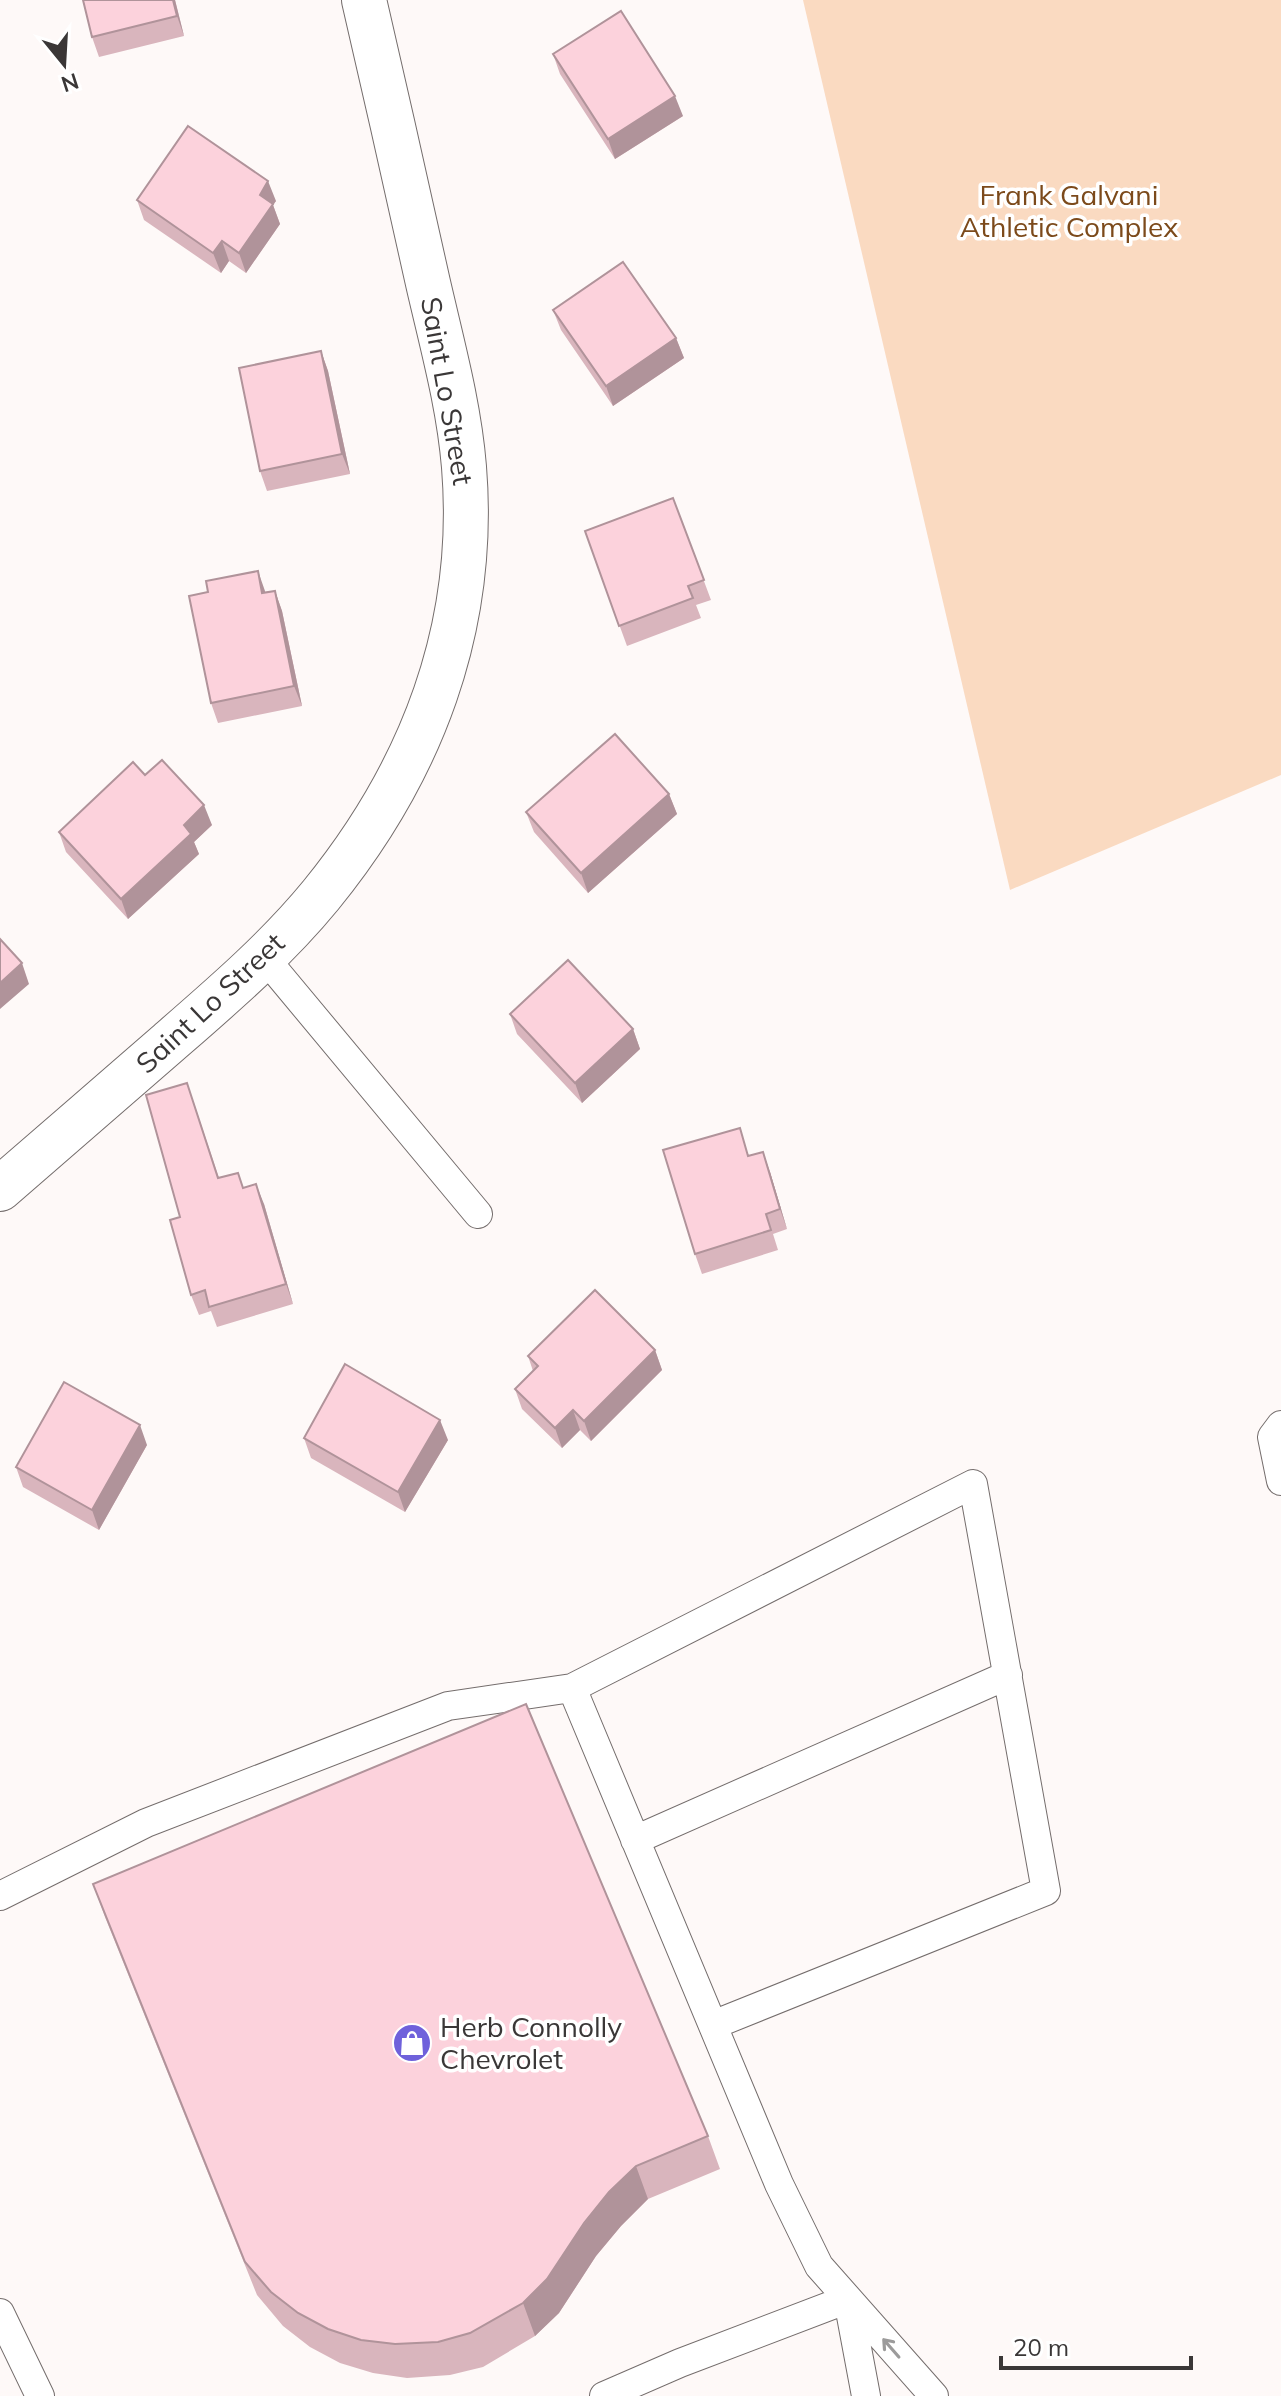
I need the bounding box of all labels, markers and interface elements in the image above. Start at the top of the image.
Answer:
north arrow [24,24,104,104]
text: N [58,67,82,99]
park label: Frank Galvani Athletic Complex [960,177,1178,244]
street label: Saint Lo Street [414,294,481,488]
street label: Saint Lo Street [128,925,291,1080]
place label: Herb Connolly Chevrolet [440,2009,622,2076]
shop icon: Herb Connolly Chevrolet [391,2022,433,2064]
scale bar [1001,2320,1191,2370]
text: 20 m [1013,2332,1069,2362]
one-way arrow [882,2338,900,2358]

